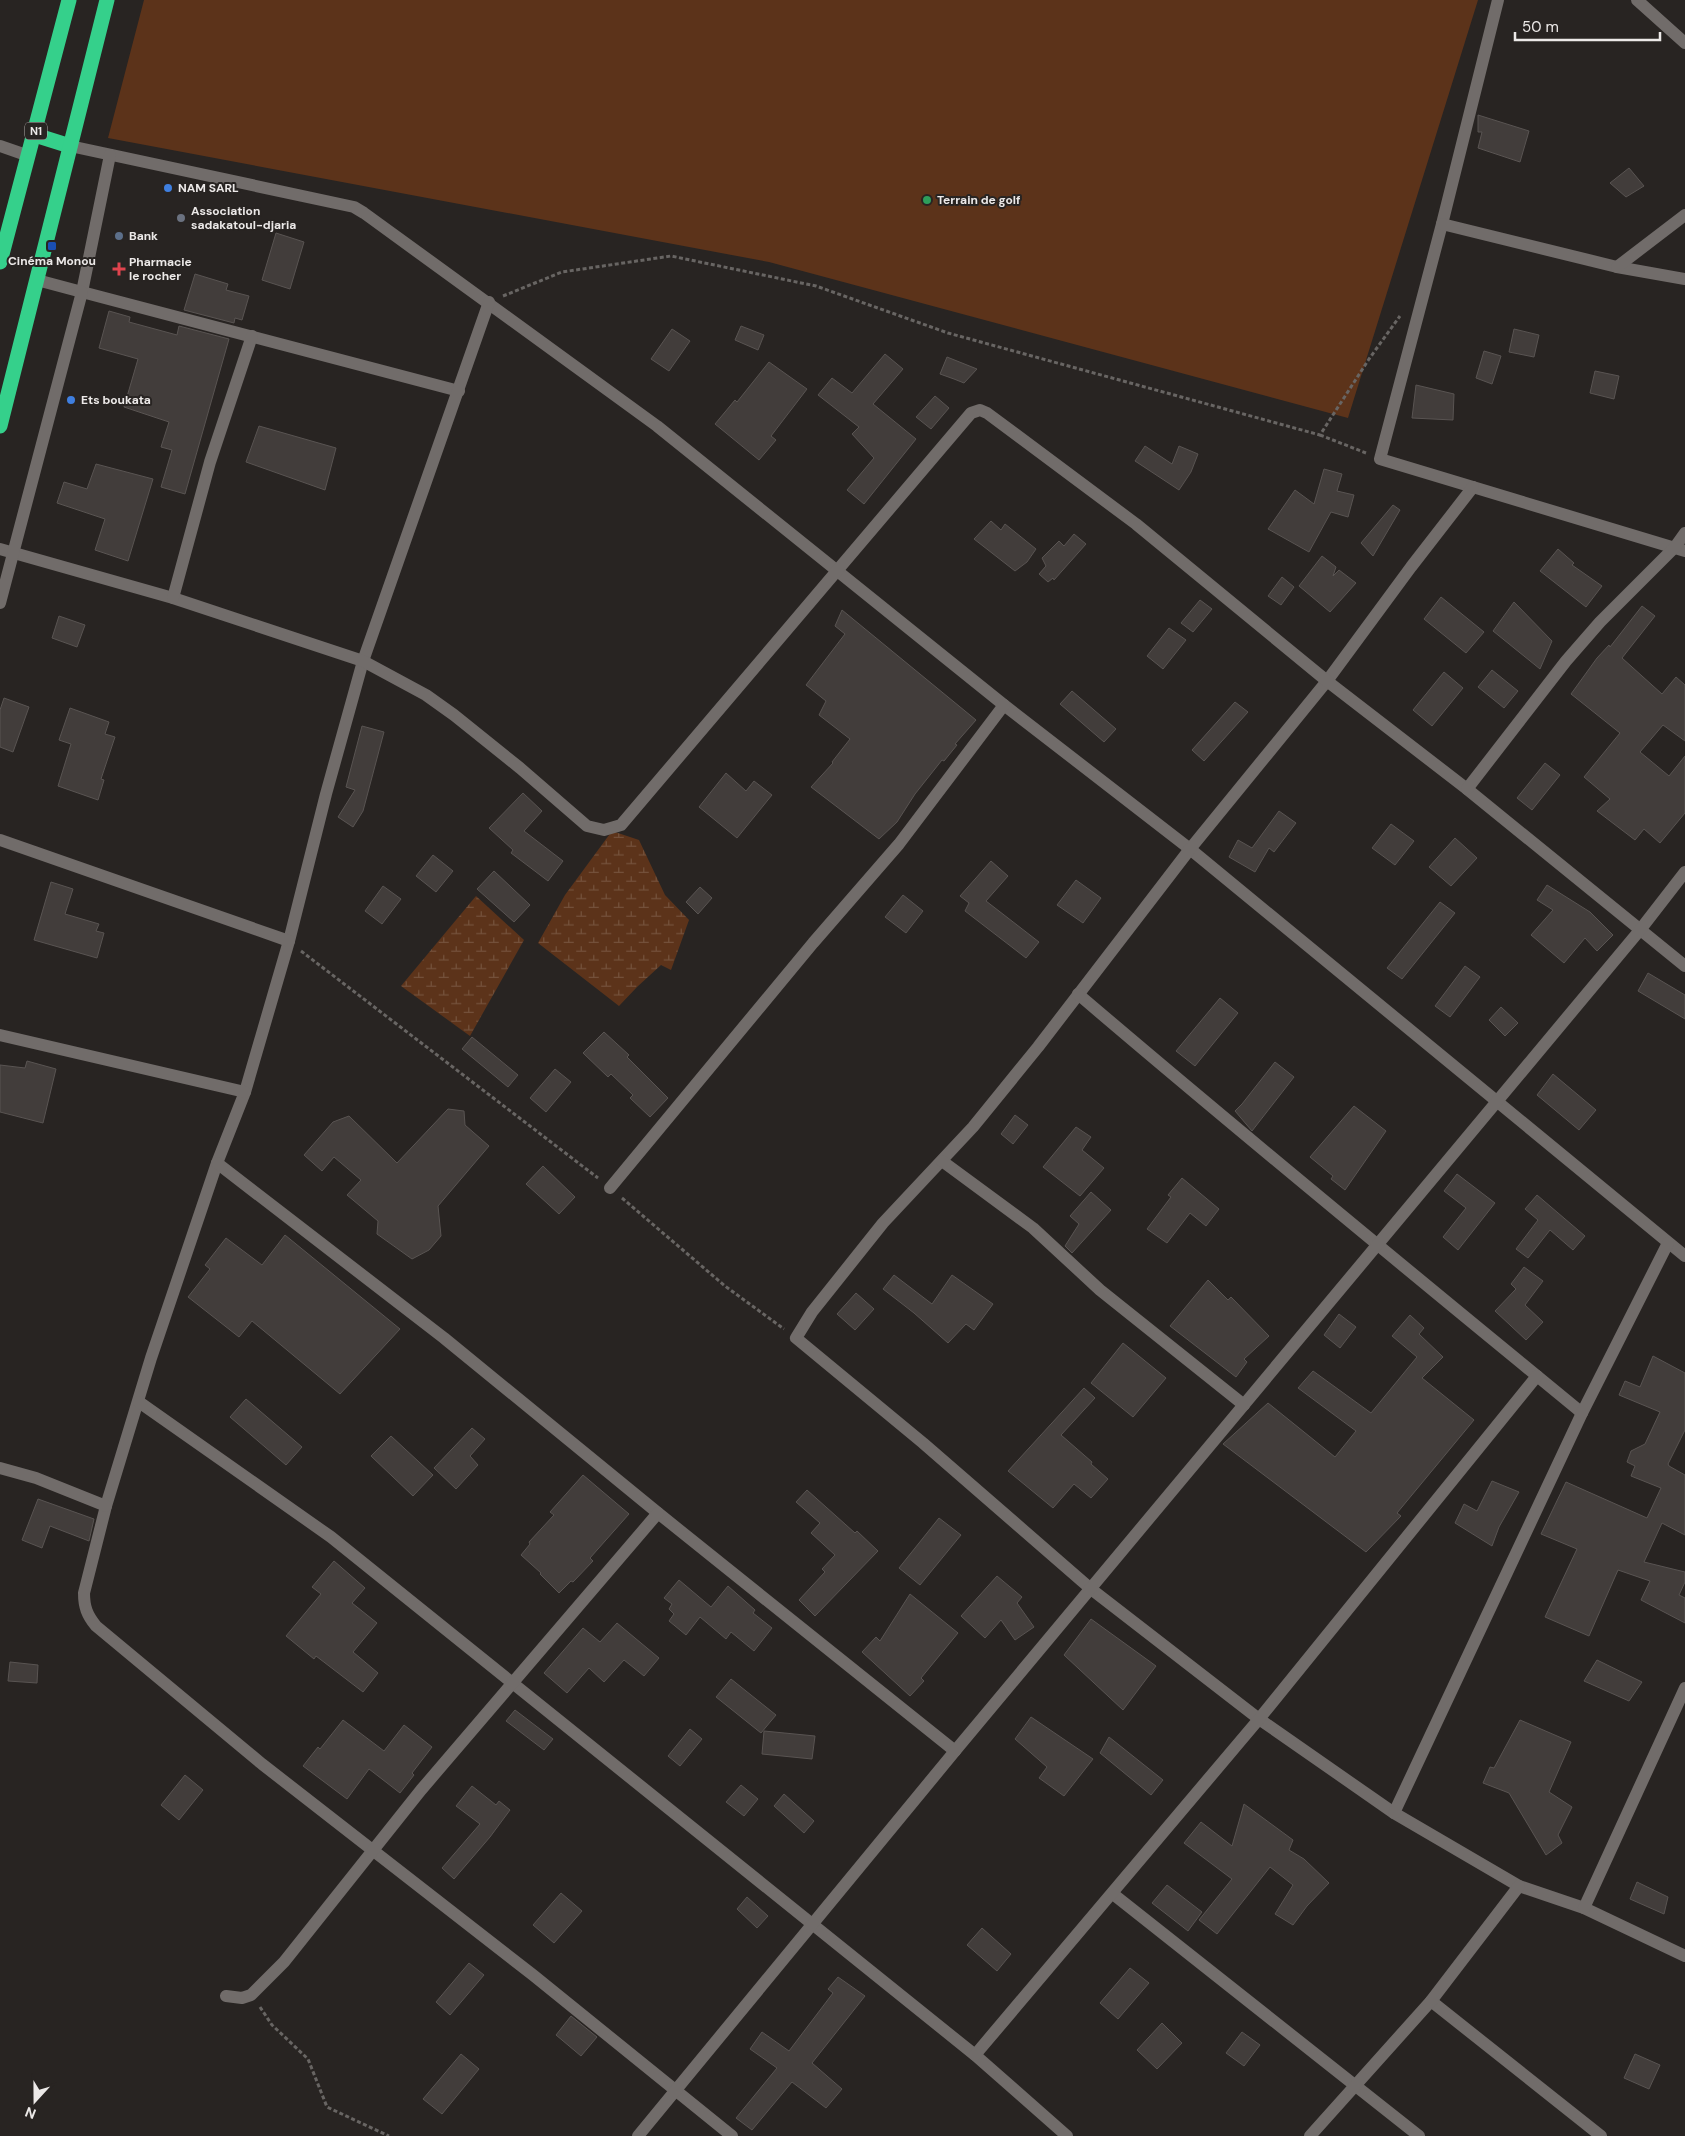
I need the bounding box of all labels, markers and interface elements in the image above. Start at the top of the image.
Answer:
scale bar [1515,10,1660,42]
text: 50 m [1522,17,1559,37]
road number: N1 [25,122,47,140]
place label: NAM SARL [178,180,239,196]
marker: NAM SARL [162,182,174,194]
place label: Terrain de golf [937,192,1020,208]
marker: Terrain de golf [921,194,933,206]
place label: Association sadakatoul-djaria [191,203,296,233]
marker: Association sadakatoul-djaria [175,212,187,224]
place label: Bank [129,228,158,244]
marker: Bank [113,230,125,242]
marker: Cinéma Monou [46,240,58,252]
place label: Cinéma Monou [8,253,96,269]
place label: Pharmacie le rocher [129,254,192,284]
marker: Pharmacie le rocher [113,263,125,275]
place label: Ets boukata [81,392,151,408]
marker: Ets boukata [65,394,77,406]
north arrow [10,2076,60,2126]
text: N [22,2103,38,2123]

